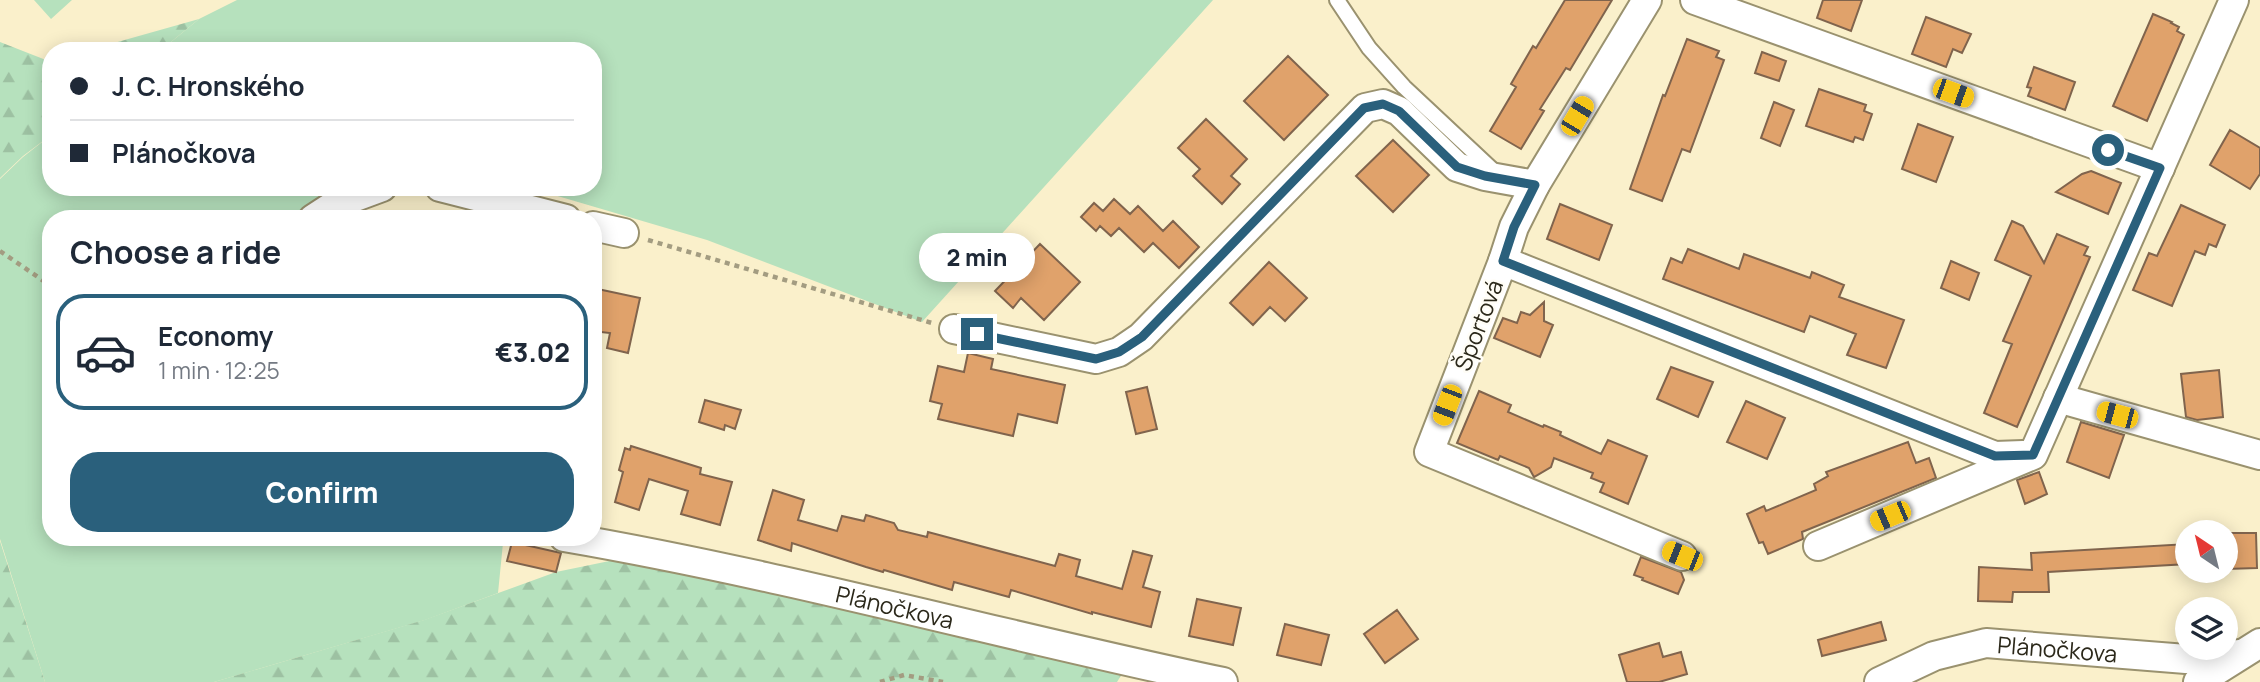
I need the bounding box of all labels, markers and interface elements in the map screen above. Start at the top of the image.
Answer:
text: J. C. Hronského [112,68,305,104]
car [1930,76,1977,110]
car [1558,93,1597,139]
route start [2092,134,2124,166]
text: Plánočkova [112,135,256,171]
text: Choose a ride [70,230,281,274]
callout: 2 min [919,232,1035,282]
text: 2 min [947,241,1008,273]
street label: Športová [1446,275,1510,375]
text: Economy [158,318,273,354]
route end [961,318,993,350]
icon: car [74,321,137,384]
text: €3.02 [495,334,570,370]
text: 1 min · 12:25 [158,354,280,386]
car [1430,382,1465,428]
car [2094,399,2141,431]
button: Confirm [70,452,574,532]
car [1867,498,1914,534]
north arrow [2175,520,2238,583]
map controls [2175,520,2238,660]
car [1659,538,1706,574]
street label: Plánočkova [833,577,957,636]
button: layers [2175,597,2238,660]
street label: Plánočkova [1996,628,2118,669]

